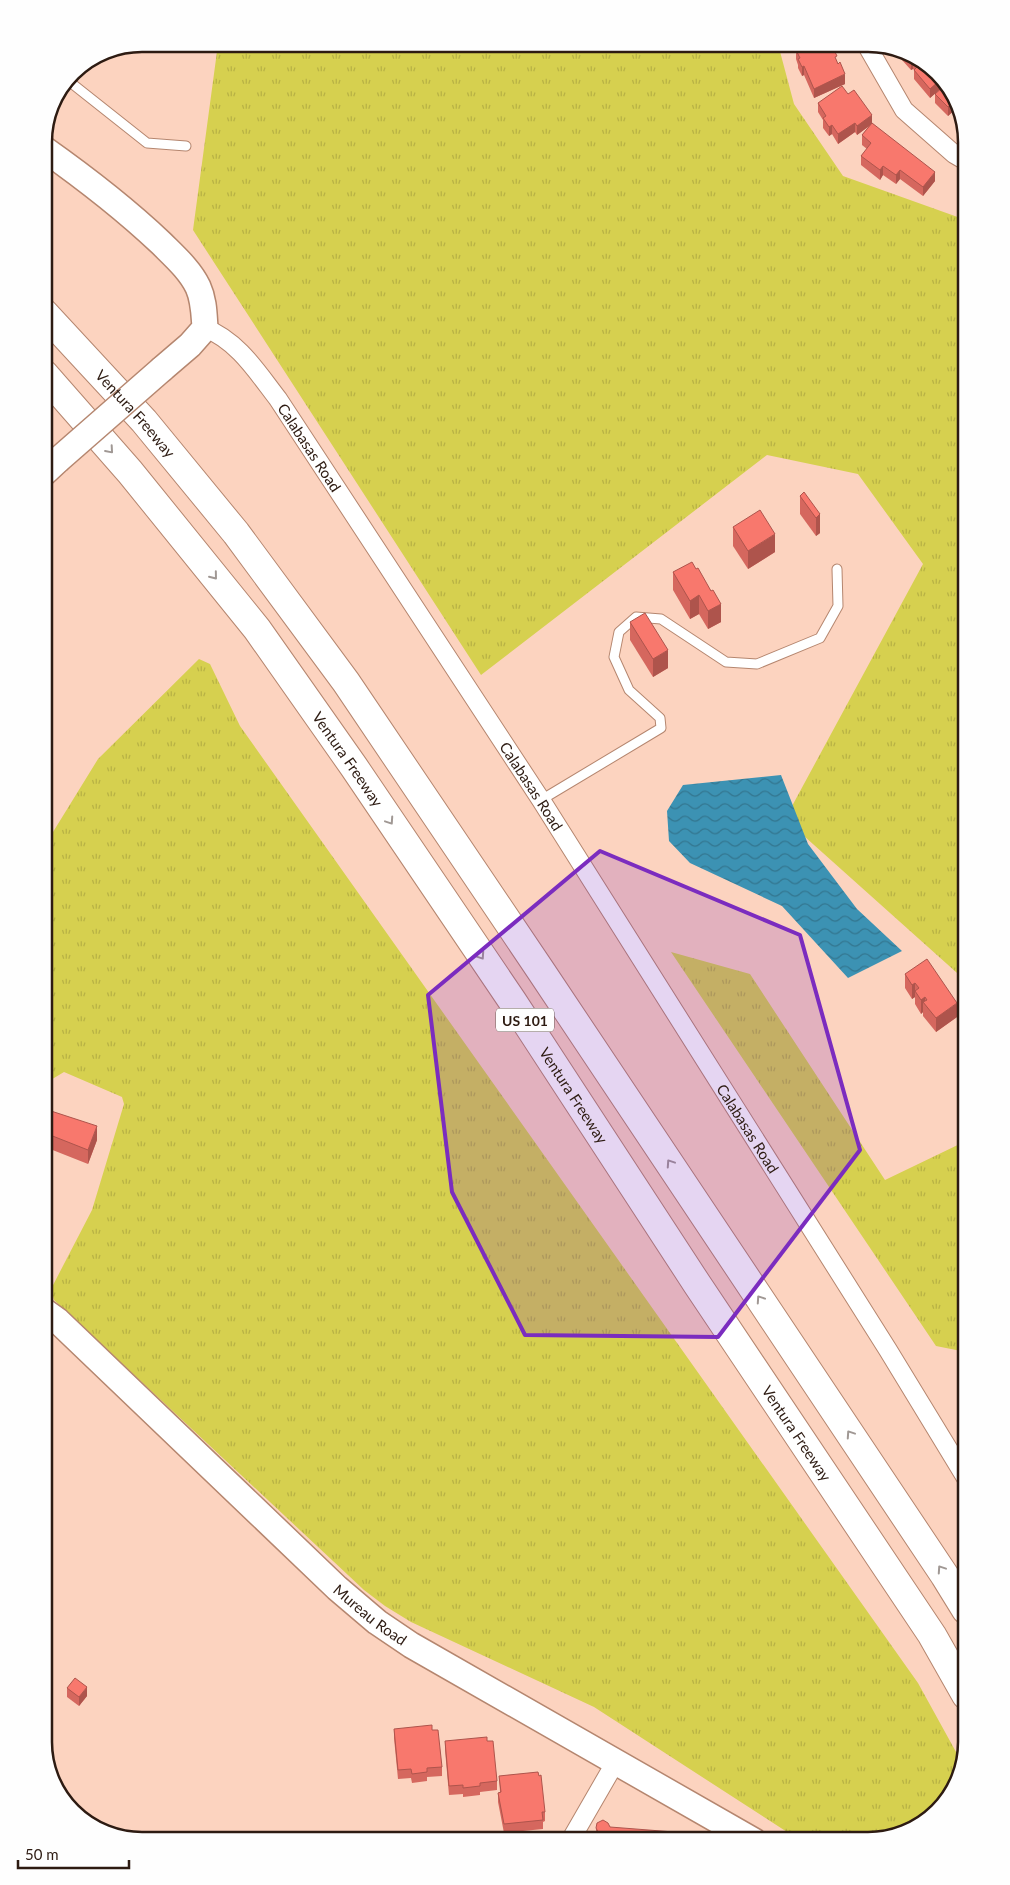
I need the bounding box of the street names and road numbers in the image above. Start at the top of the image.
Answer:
street label: Ventura Freeway [92,366,179,461]
street label: Calabasas Road [274,400,345,495]
street label: Ventura Freeway [309,708,387,810]
street label: Calabasas Road [496,738,567,834]
road number: US 101 [496,1008,554,1032]
street label: Ventura Freeway [536,1044,612,1147]
street label: Calabasas Road [713,1080,783,1176]
street label: Ventura Freeway [758,1382,835,1485]
street label: Mureau Road [330,1580,410,1649]

